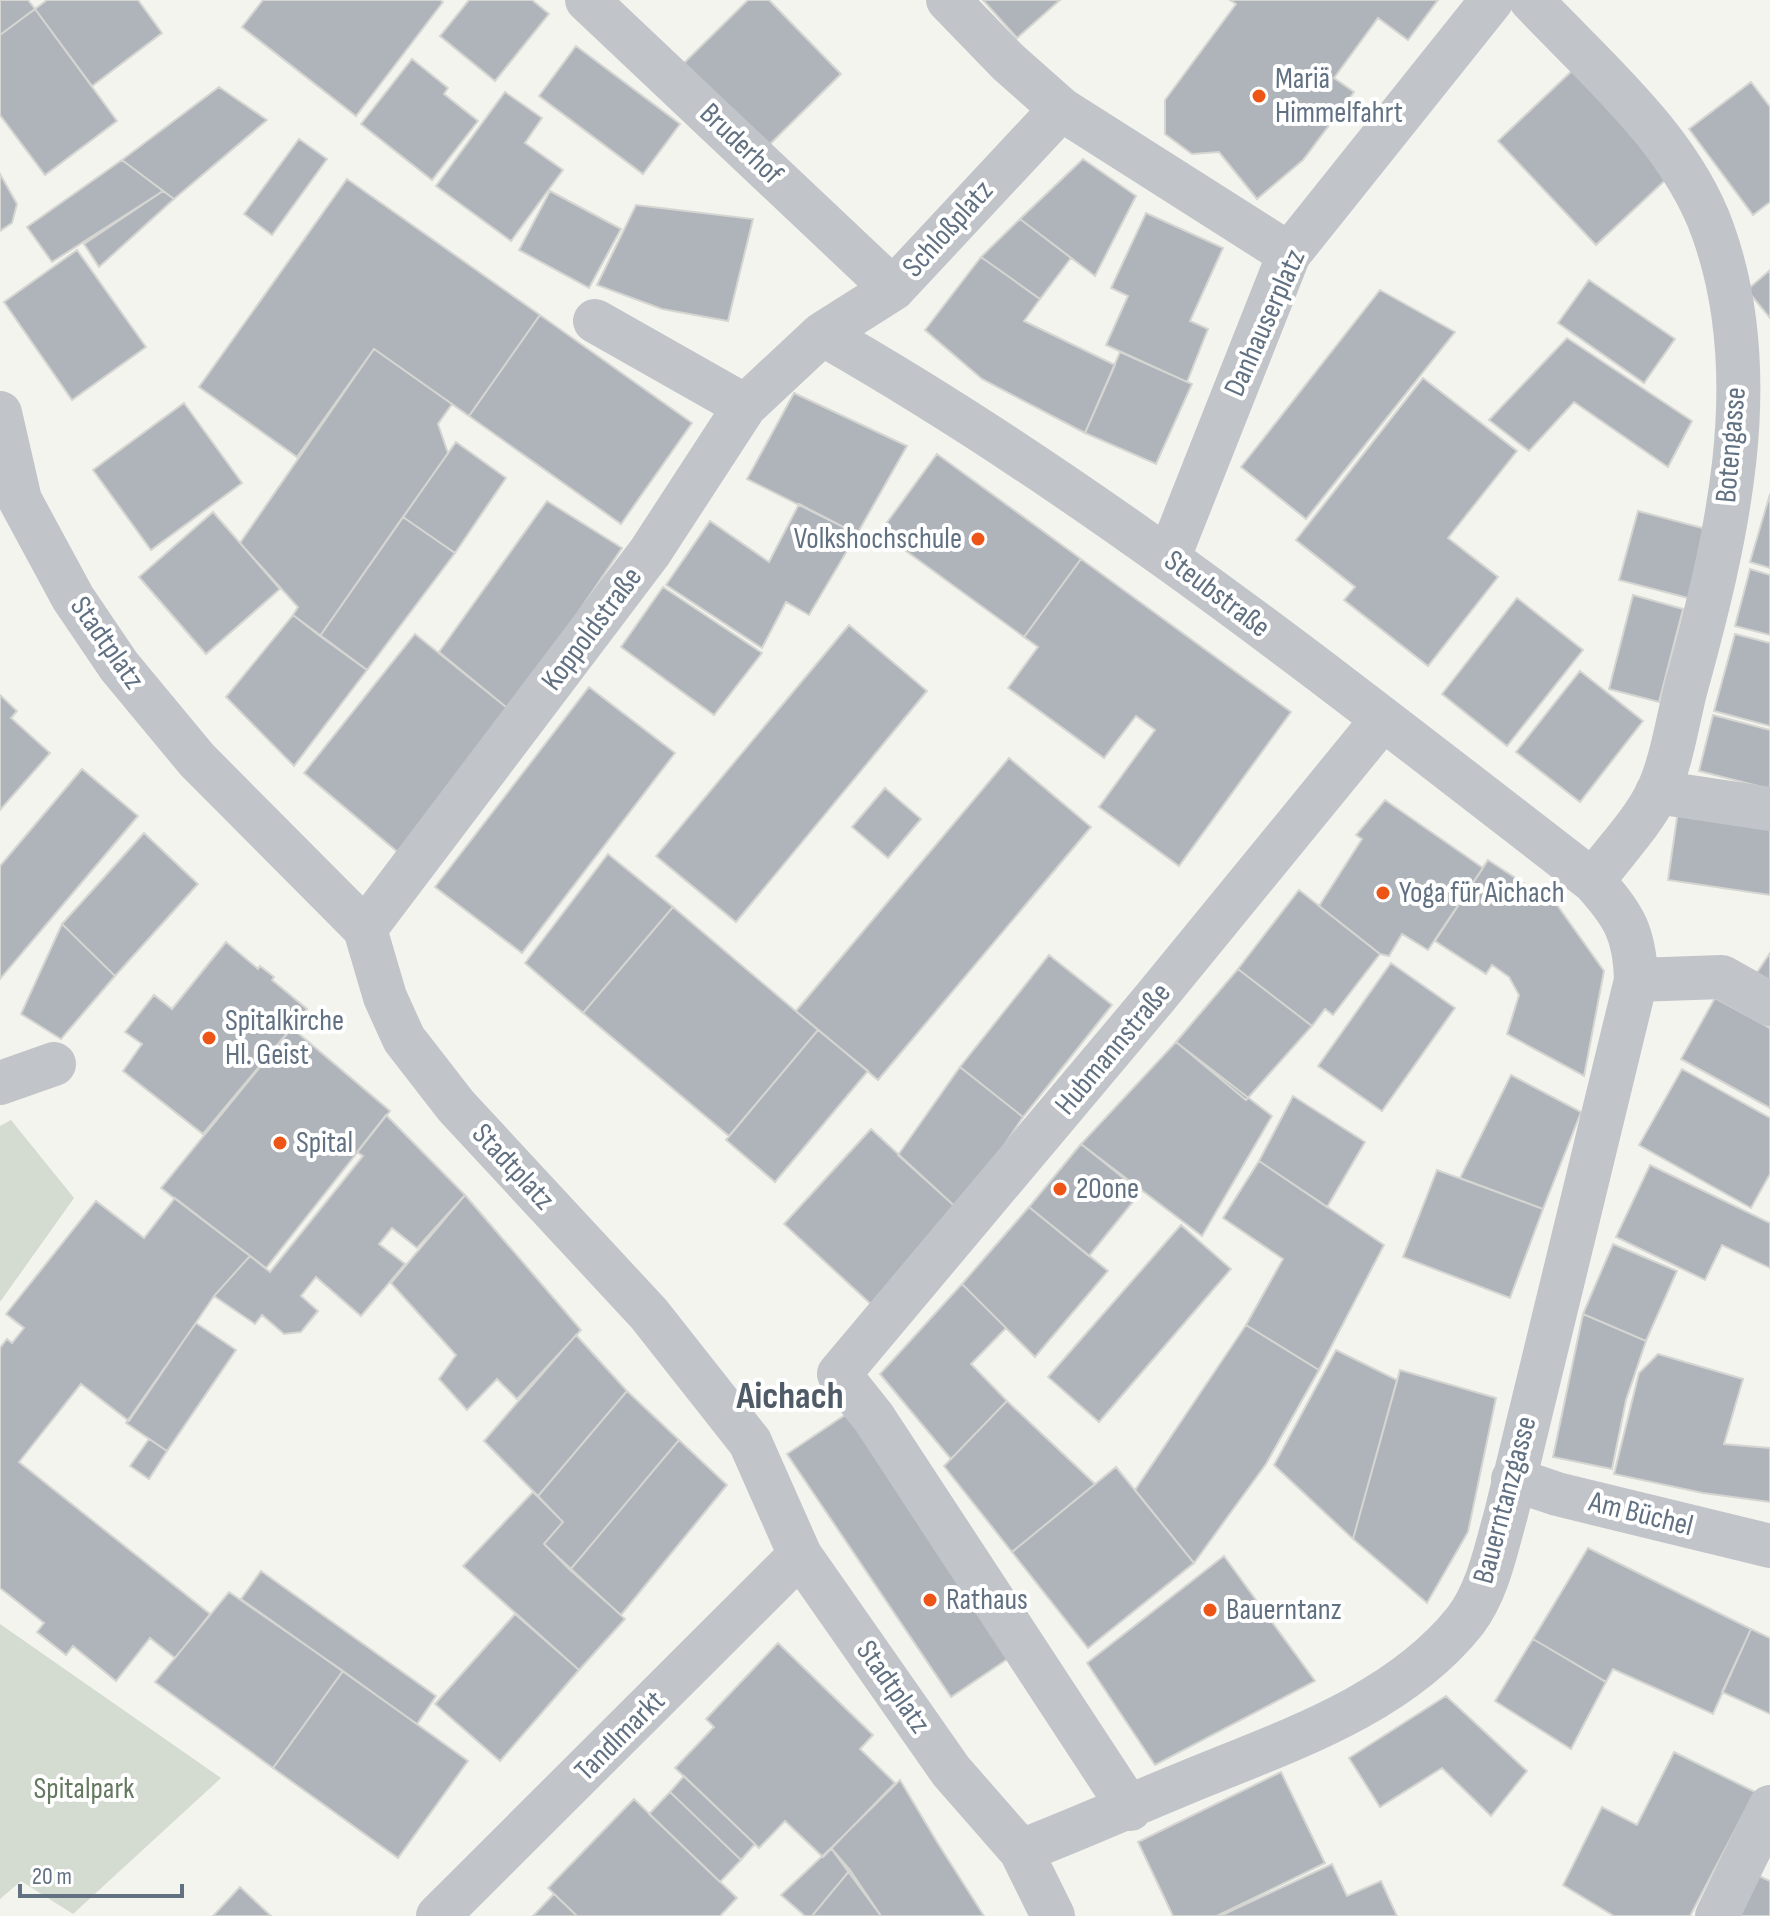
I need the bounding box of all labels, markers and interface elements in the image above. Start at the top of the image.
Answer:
place label: Mariä Himmelfahrt [1275,61,1403,131]
marker: Mariä Himmelfahrt [1250,87,1268,105]
street label: Bruderhof [692,96,790,192]
street label: Schloßplatz [895,173,1001,285]
street label: Danhauserplatz [1217,244,1313,402]
street label: Botengasse [1708,386,1754,504]
place label: Volkshochschule [794,521,962,557]
marker: Volkshochschule [969,530,987,548]
street label: Steubstraße [1157,543,1277,645]
street label: Koppoldstraße [534,560,650,698]
street label: Stadtplatz [62,590,152,696]
place label: Yoga für Aichach [1399,875,1564,911]
marker: Yoga für Aichach [1374,884,1392,902]
street label: Hubmannstraße [1047,976,1179,1122]
place label: Spitalkirche Hl. Geist [225,1003,344,1073]
marker: Spitalkirche Hl. Geist [200,1029,218,1047]
street label: Stadtplatz [464,1116,562,1218]
place label: Spital [296,1125,353,1161]
marker: Spital [271,1134,289,1152]
place label: 20one [1076,1171,1139,1207]
marker: 20one [1051,1180,1069,1198]
district label: Aichach [735,1374,844,1419]
street label: Bauerntanzgasse [1465,1412,1545,1588]
street label: Am Büchel [1584,1483,1697,1544]
place label: Rathaus [946,1582,1028,1618]
marker: Rathaus [921,1591,939,1609]
place label: Bauerntanz [1226,1592,1342,1628]
marker: Bauerntanz [1201,1601,1219,1619]
street label: Stadtplatz [848,1634,938,1740]
street label: Tandlmarkt [567,1683,673,1789]
park label: Spitalpark [34,1771,135,1807]
scale bar [20,1848,182,1898]
text: 20 m [32,1862,72,1891]

